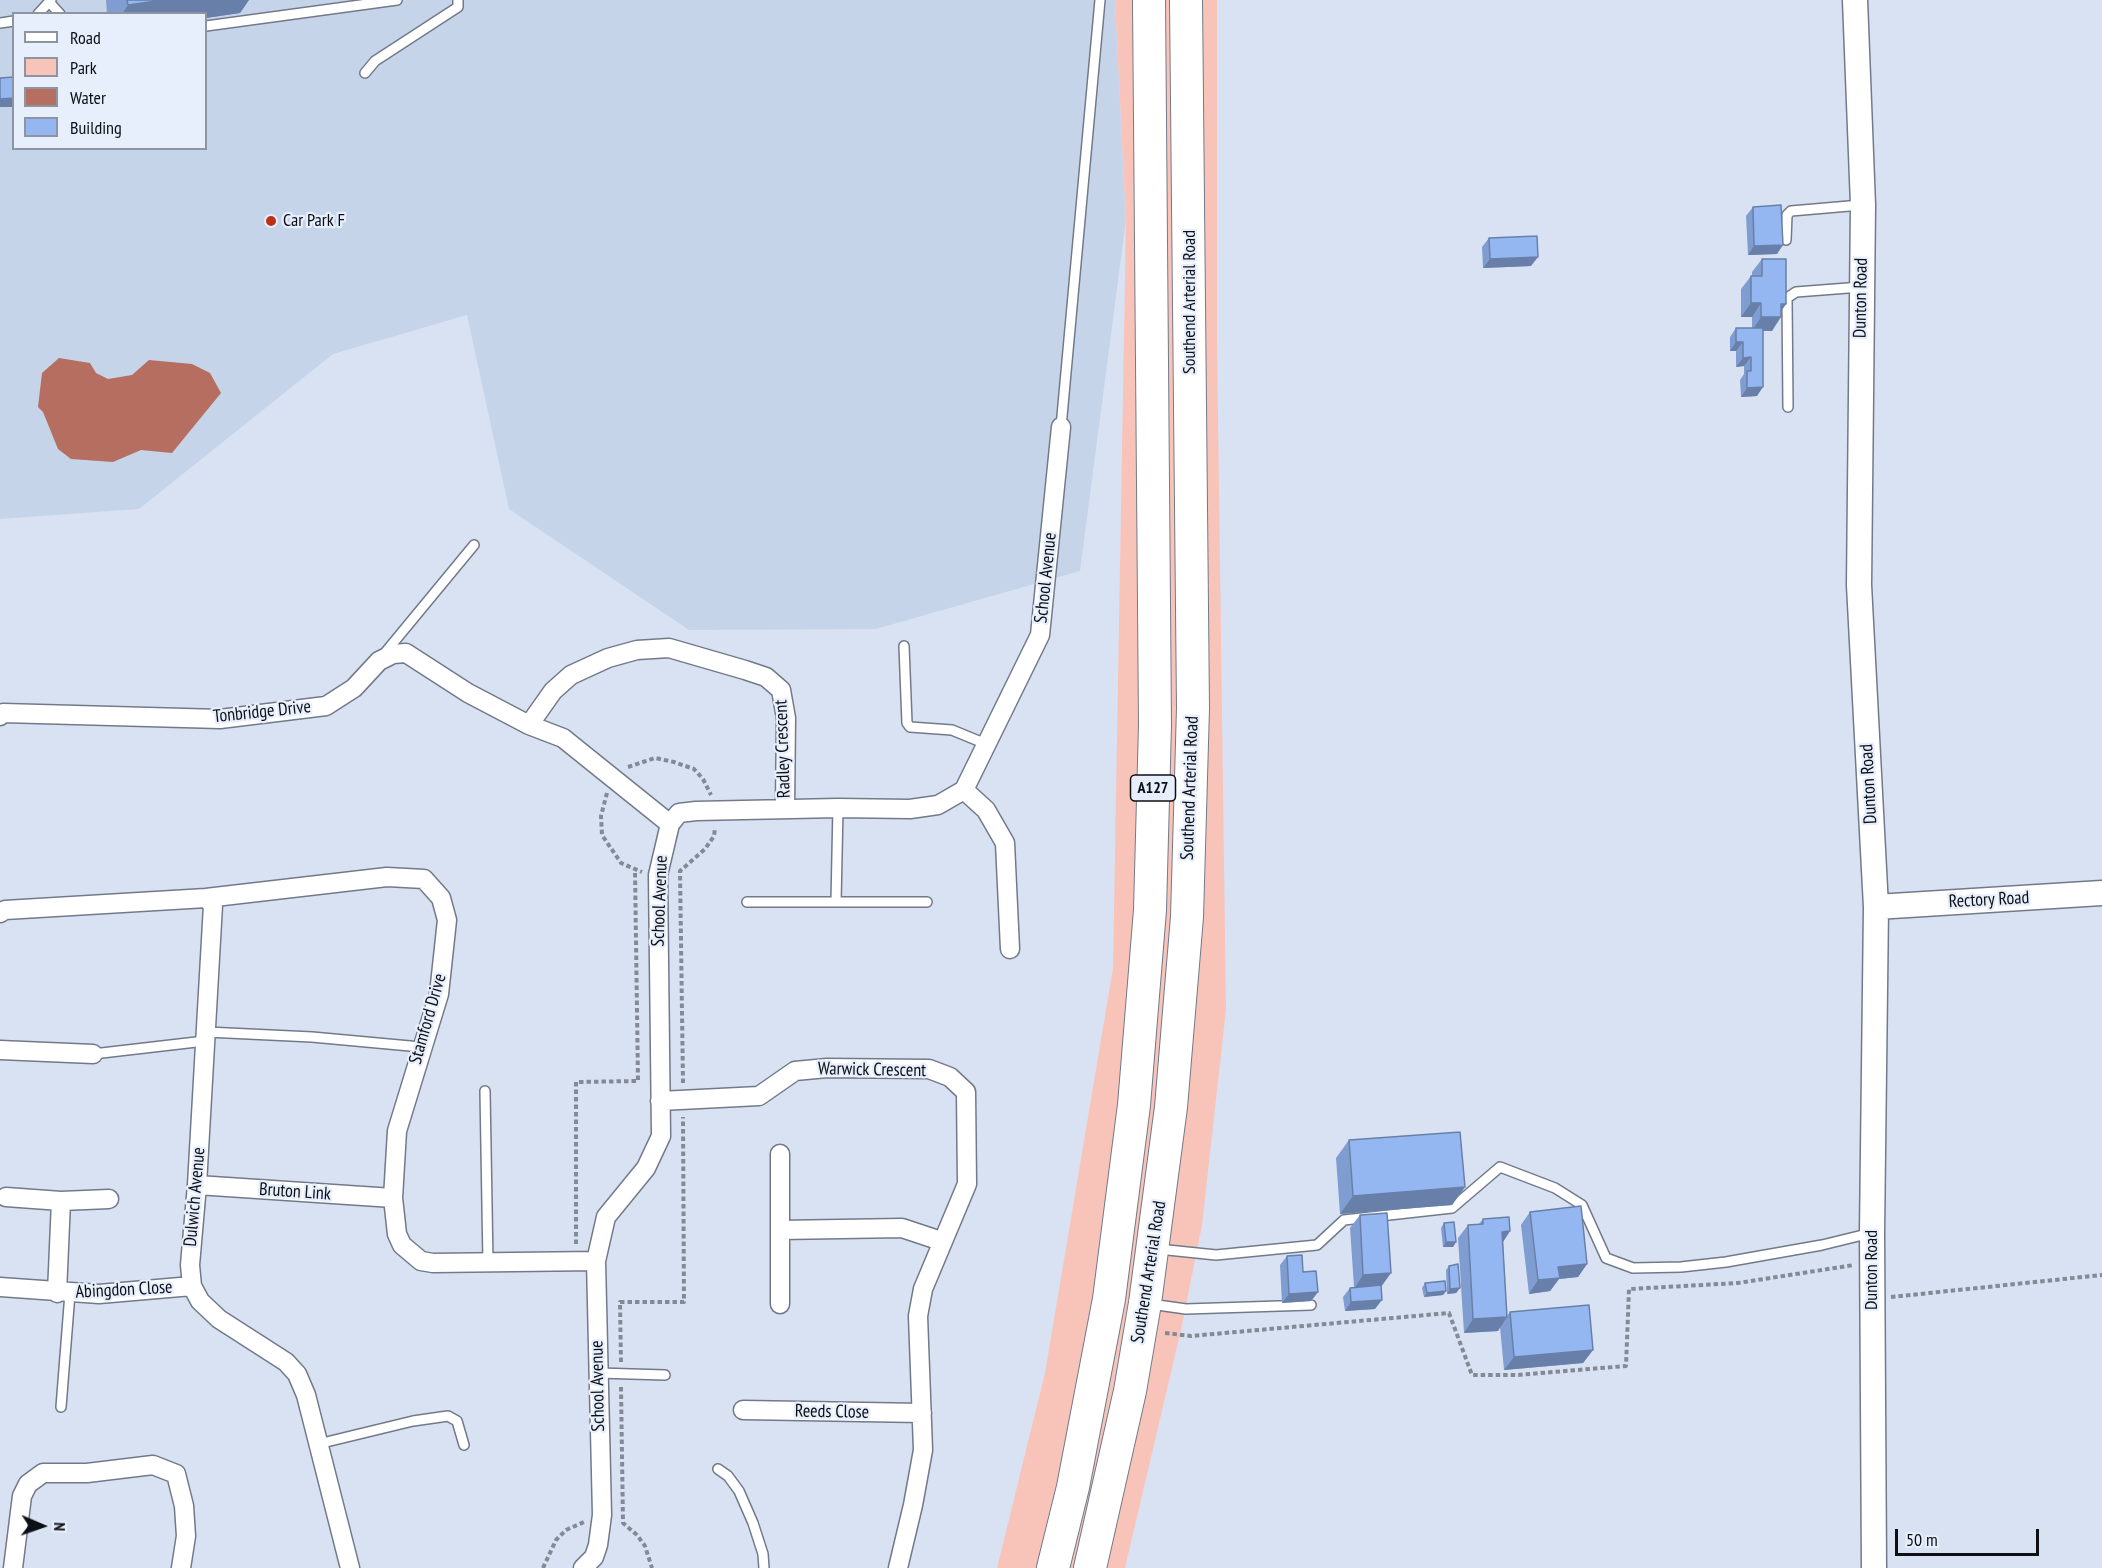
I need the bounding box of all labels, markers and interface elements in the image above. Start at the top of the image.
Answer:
legend [12,12,207,150]
text: Road [70,26,101,49]
text: Park [70,56,97,79]
text: Water [70,86,106,109]
text: Building [70,116,122,139]
place label: Car Park F [283,210,345,232]
marker: Car Park F [264,214,278,228]
street label: Southend Arterial Road [1179,230,1201,374]
street label: Dunton Road [1850,258,1872,338]
street label: School Avenue [1030,532,1062,624]
street label: Tonbridge Drive [212,696,312,728]
street label: Radley Crescent [770,699,796,799]
street label: Southend Arterial Road [1177,716,1203,860]
street label: Dunton Road [1856,743,1882,825]
road number: A127 [1130,775,1176,801]
street label: School Avenue [648,855,672,947]
street label: Rectory Road [1948,887,2030,913]
street label: Stamford Drive [405,971,451,1067]
street label: Warwick Crescent [818,1058,926,1082]
street label: Dulwich Avenue [180,1146,210,1248]
street label: Bruton Link [258,1179,332,1205]
street label: Southend Arterial Road [1127,1199,1171,1345]
street label: Dunton Road [1861,1230,1883,1310]
street label: Abingdon Close [75,1277,173,1303]
street label: School Avenue [586,1340,610,1432]
street label: Reeds Close [795,1401,869,1423]
north arrow [12,1496,72,1556]
scale bar [1898,1517,2042,1555]
text: N [50,1522,70,1531]
text: 50 m [1906,1528,1938,1551]

